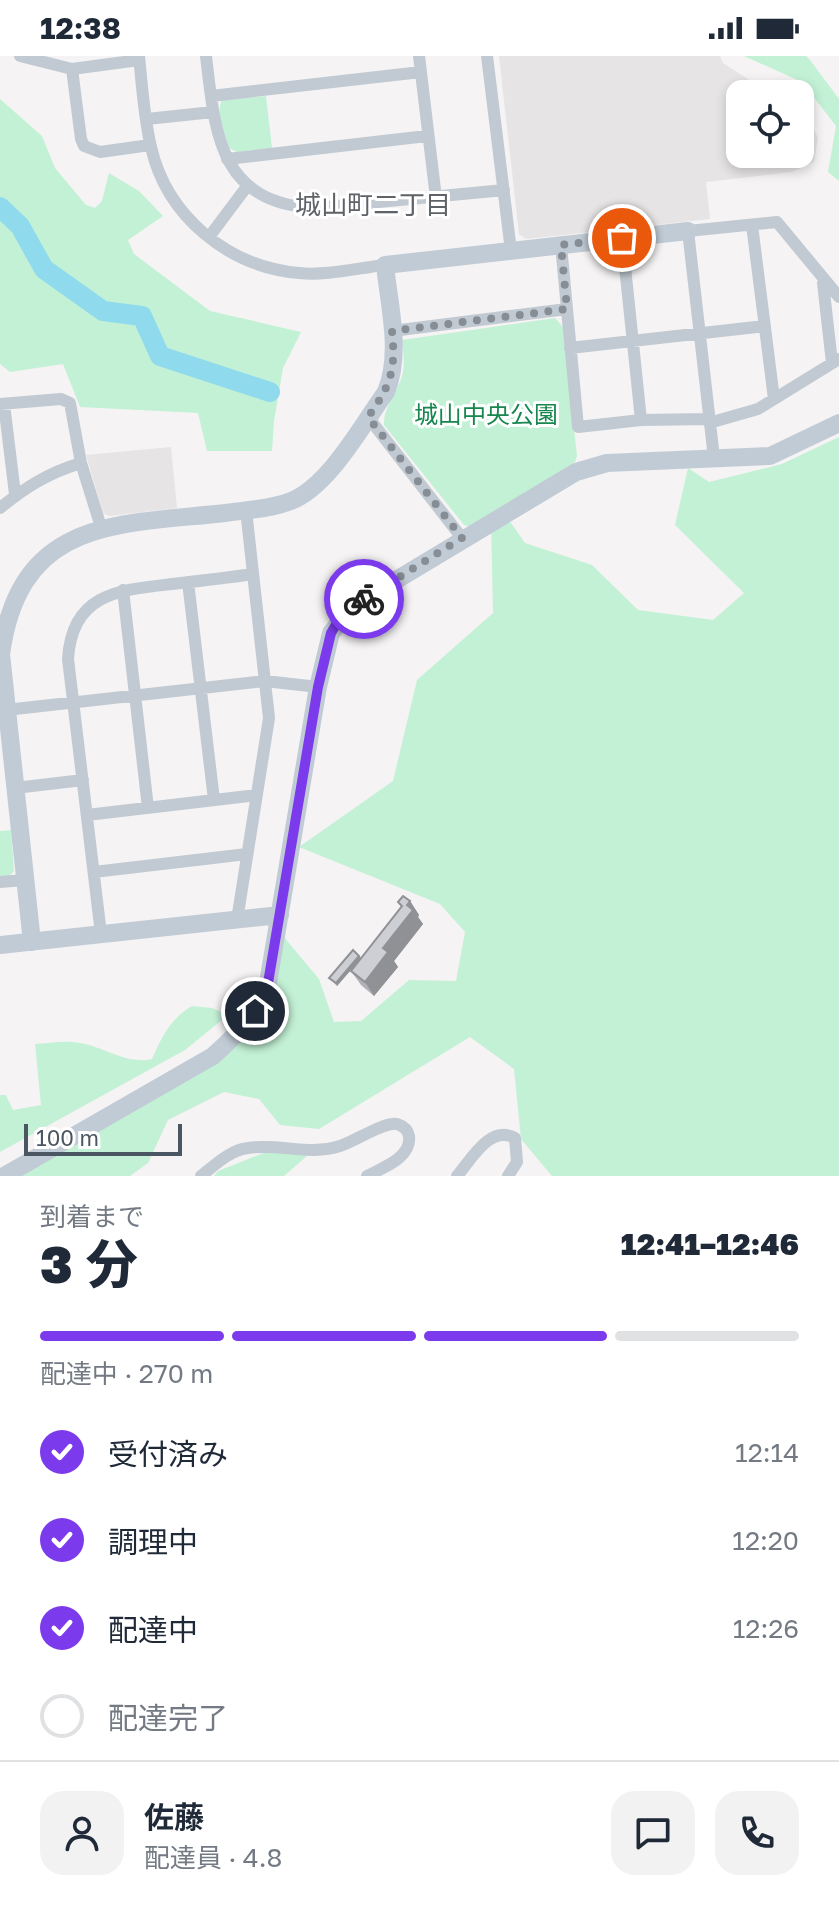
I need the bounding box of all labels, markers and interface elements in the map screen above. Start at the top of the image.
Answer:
text: 12:38 [40,10,121,46]
map controls [726,80,814,168]
button: locate [726,80,814,168]
district label: 城山町二丁目 [295,189,451,220]
pin [588,204,656,272]
icon: bag [600,216,644,260]
park label: 城山中央公園 [414,399,558,428]
courier [324,559,404,639]
icon: bike [342,577,386,621]
pin [221,977,289,1045]
icon: home [233,989,277,1033]
scale bar [24,1120,182,1156]
text: 100 m [36,1124,99,1151]
text: 到着まで [40,1201,144,1232]
text: 12:41–12:46 [621,1226,799,1262]
text: 3 分 [40,1232,138,1294]
text: 配達中 · 270 m [40,1358,213,1389]
icon: check [40,1430,84,1474]
text: 受付済み [108,1436,228,1472]
text: 12:14 [735,1437,799,1468]
icon: check [40,1518,84,1562]
text: 調理中 [108,1524,198,1560]
text: 12:20 [732,1525,799,1556]
icon: check [40,1606,84,1650]
text: 配達中 [108,1612,198,1648]
text: 12:26 [733,1613,799,1644]
text: 配達完了 [108,1700,228,1736]
button: person [40,1791,124,1875]
button: chat [611,1791,695,1875]
button: phone [715,1791,799,1875]
text: 佐藤 [144,1799,204,1835]
text: 配達員 · 4.8 [144,1842,282,1873]

